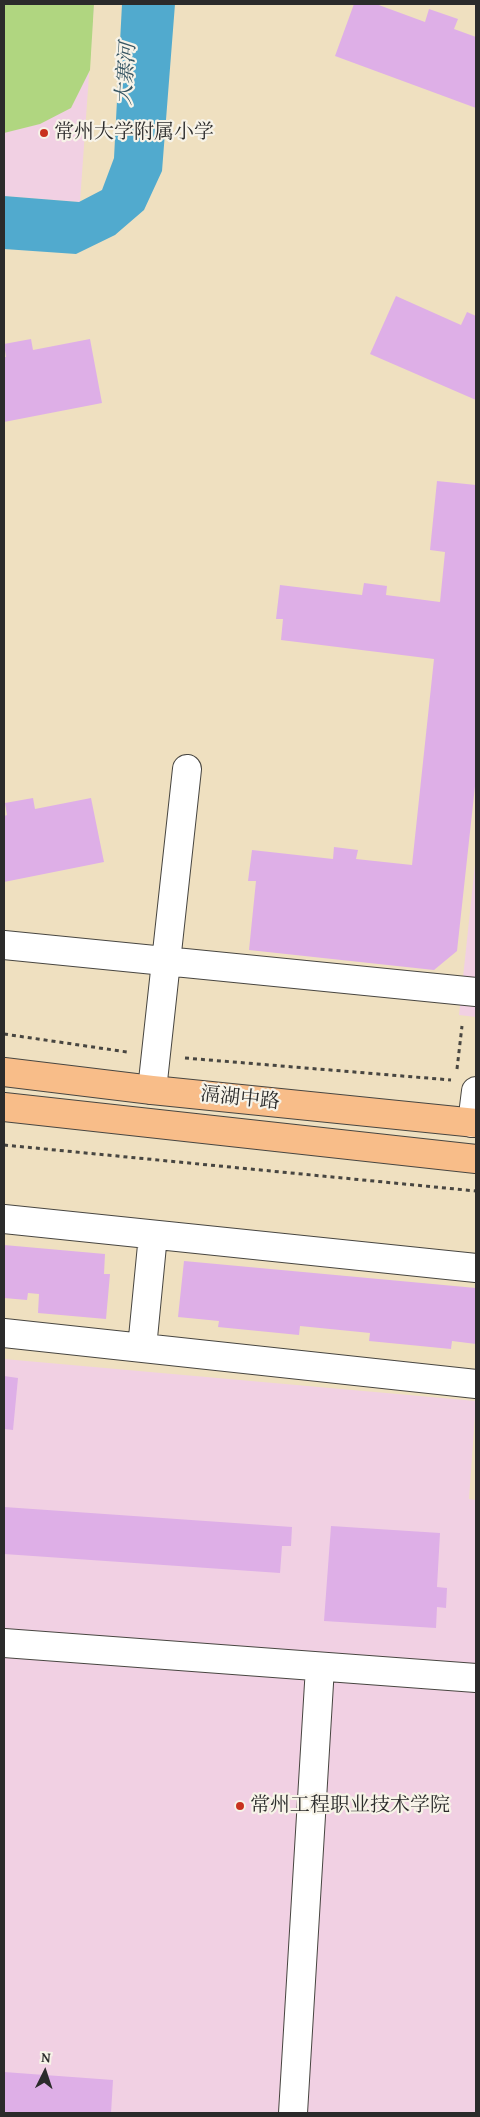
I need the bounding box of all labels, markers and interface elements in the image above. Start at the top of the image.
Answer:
water label: 大寨河 [112,42,142,106]
place label: 常州大学附属小学 [54,121,214,145]
marker: 常州大学附属小学 [38,127,50,139]
street label: 滆湖中路 [199,1083,281,1115]
place label: 常州工程职业技术学院 [250,1794,450,1818]
marker: 常州工程职业技术学院 [234,1800,246,1812]
north arrow [20,2047,70,2097]
text: N [41,2047,51,2067]

